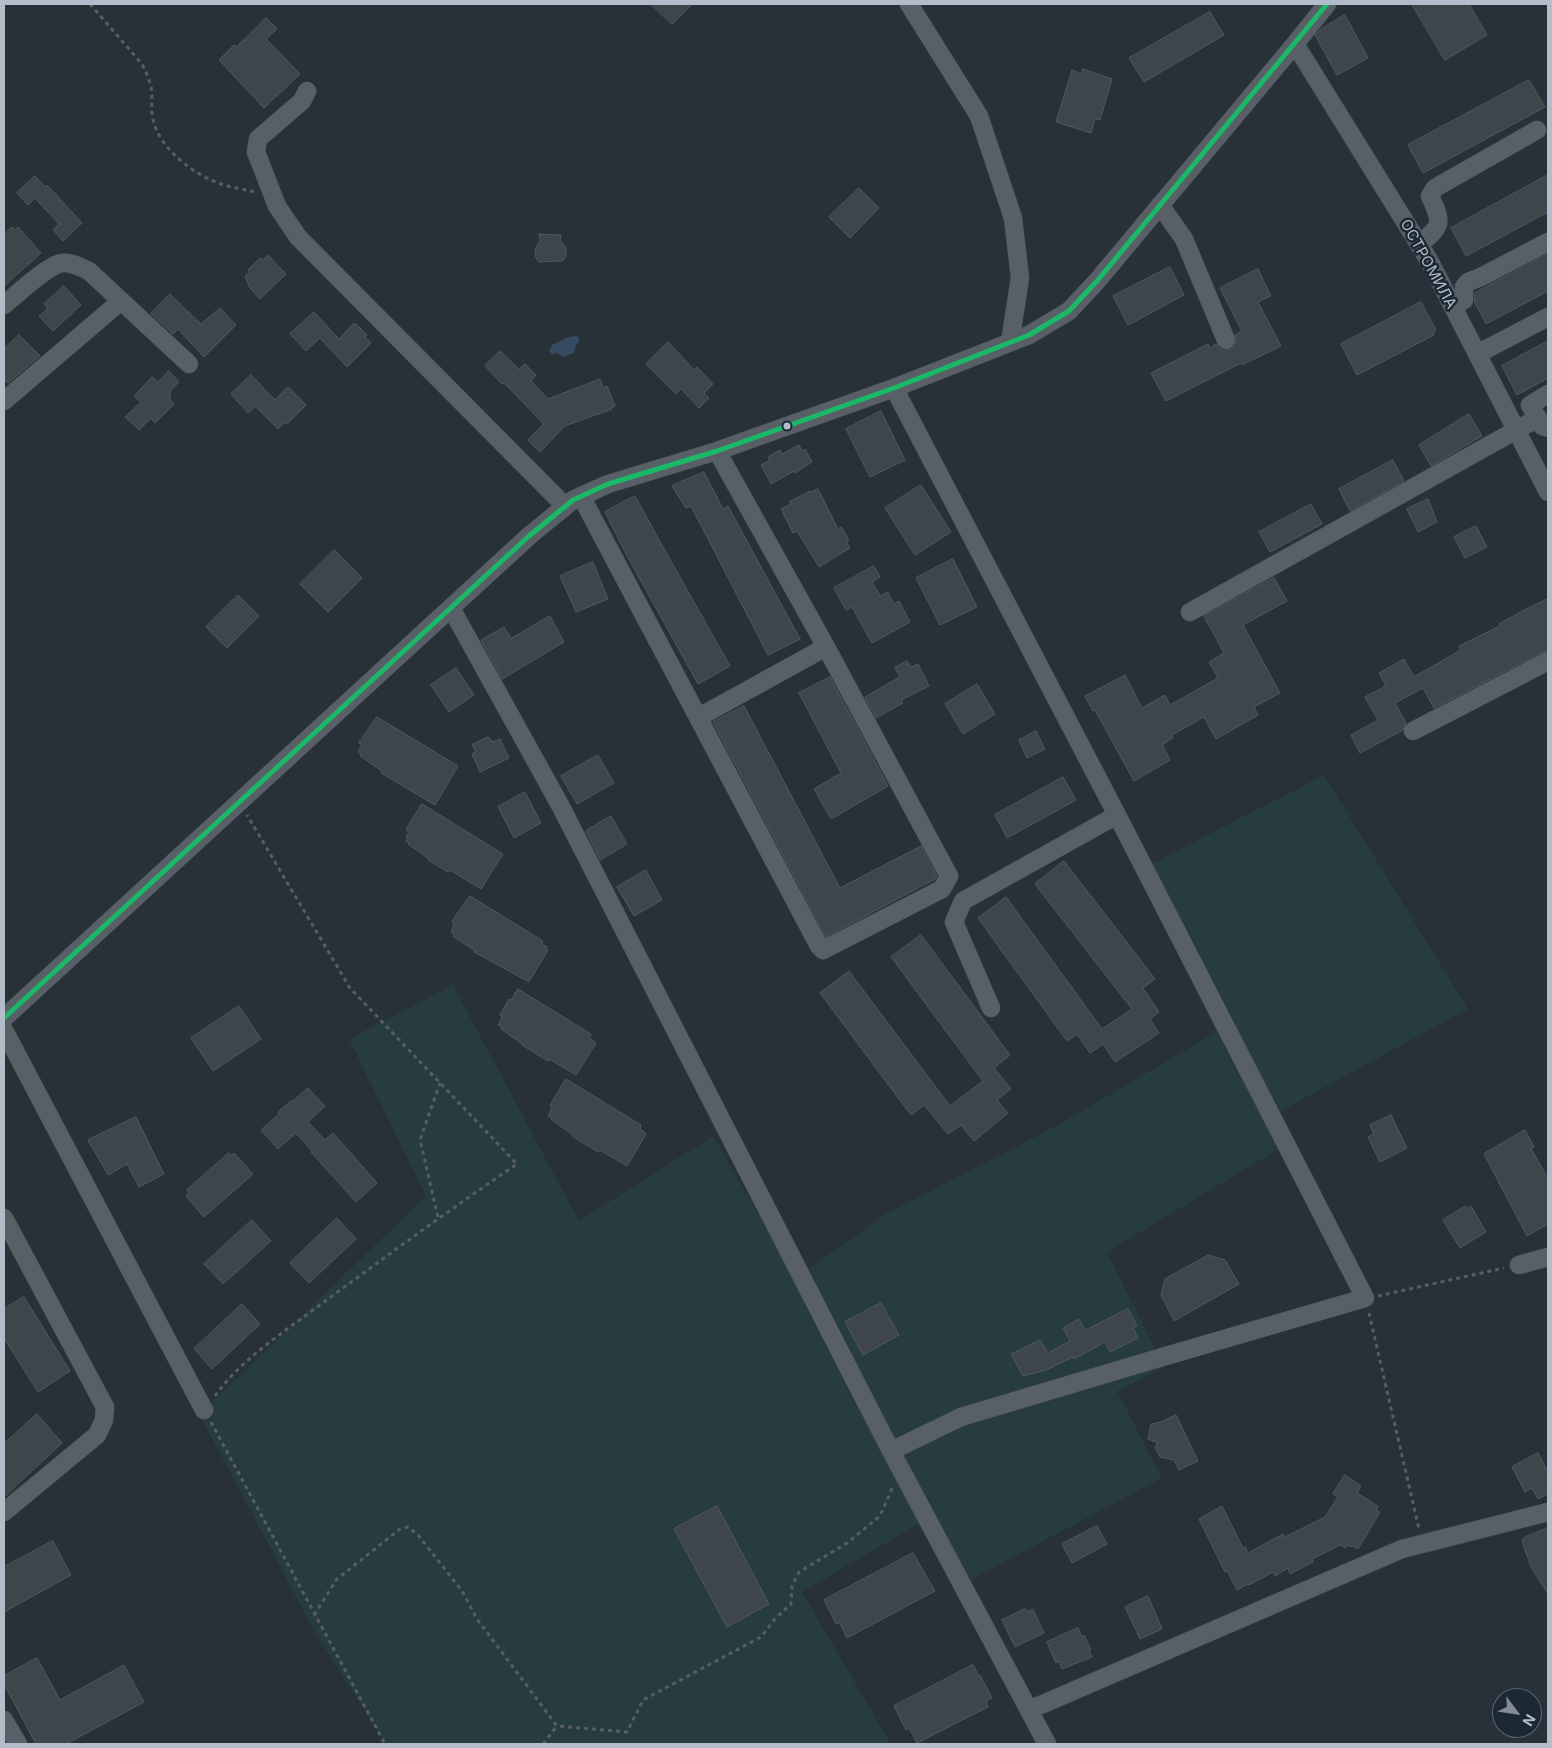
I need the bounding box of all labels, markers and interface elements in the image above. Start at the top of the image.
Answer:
street label: ОСТРОМИЛА [1396,216,1460,312]
unlabelled marker [782,421,792,431]
north arrow [1492,1688,1542,1738]
text: N [1519,1712,1539,1729]

